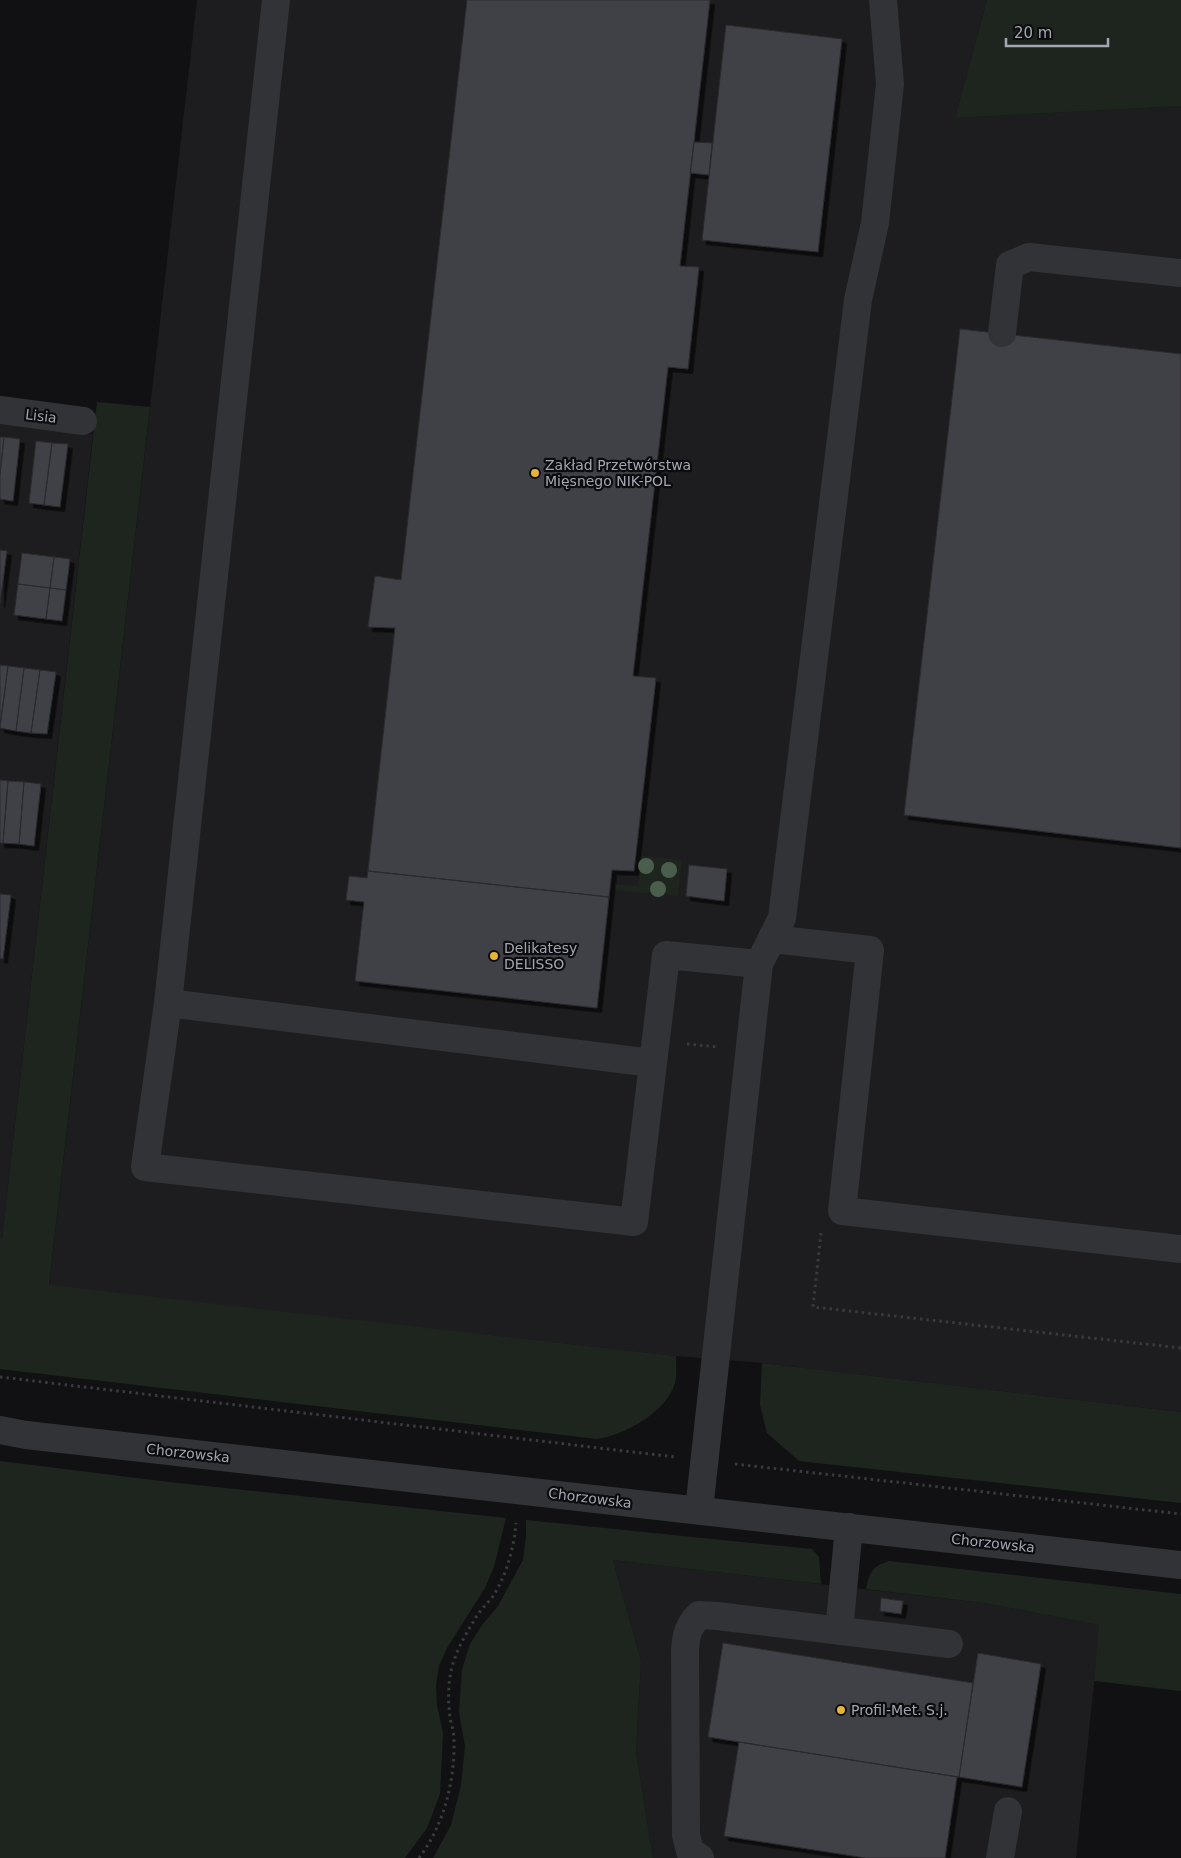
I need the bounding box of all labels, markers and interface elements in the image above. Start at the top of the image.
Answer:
scale bar [1006,15,1108,47]
text: 20 m [1014,24,1052,42]
street label: Lisia [24,406,58,426]
place label: Zakład Przetwórstwa Mięsnego NIK-POL [545,457,691,489]
marker: Zakład Przetwórstwa Mięsnego NIK-POL [529,467,541,479]
place label: Delikatesy DELISSO [504,940,577,972]
marker: Delikatesy DELISSO [488,950,500,962]
street label: Chorzowska [145,1441,231,1465]
street label: Chorzowska [547,1485,633,1511]
street label: Chorzowska [950,1531,1036,1555]
place label: Profil-Met. S.j. [851,1702,948,1718]
marker: Profil-Met. S.j. [835,1704,847,1716]

